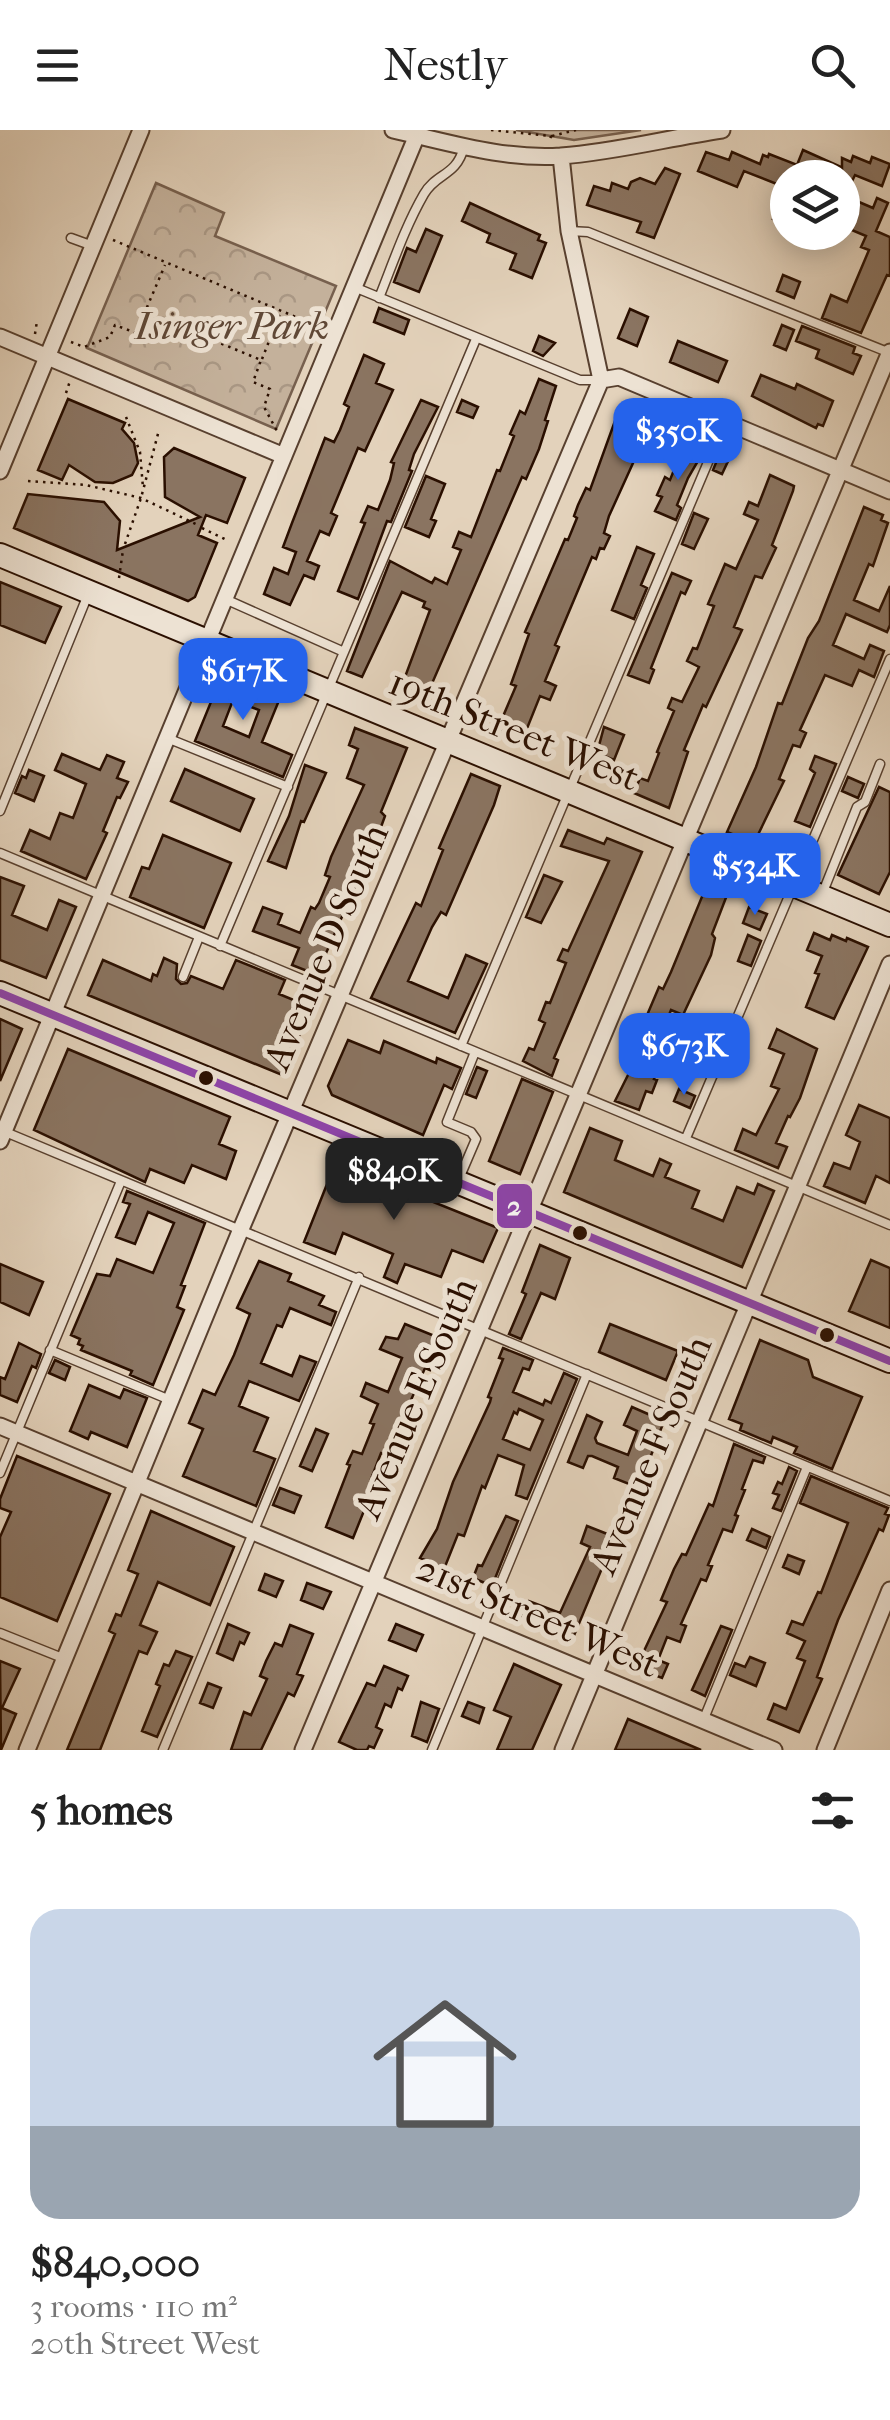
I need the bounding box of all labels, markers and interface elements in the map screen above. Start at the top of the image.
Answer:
icon: menu [30,38,85,93]
icon: search [805,38,860,93]
text: Nestly [383,39,507,92]
map controls [770,160,860,250]
button: layers [770,160,860,250]
park label: Isinger Park [134,304,329,349]
pin: $350K [608,398,748,483]
text: $350K [635,412,721,449]
pin: $617K [173,638,313,723]
text: $617K [201,652,285,689]
street label: 19th Street West [382,659,646,801]
street label: Avenue D South [253,817,398,1079]
pin: $534K [685,833,825,918]
text: $534K [712,847,798,884]
pin: $673K [614,1013,754,1098]
text: $673K [641,1027,727,1064]
unlabelled marker [196,1068,216,1088]
pin: $840K [324,1138,464,1223]
text: $840K [347,1152,441,1189]
line badge: 2 [495,1182,534,1230]
text: 2 [507,1189,521,1222]
unlabelled marker [570,1223,590,1243]
street label: Avenue E South [344,1271,487,1527]
unlabelled marker [817,1325,837,1345]
street label: Avenue F South [580,1329,721,1583]
street label: 21st Street West [410,1545,666,1687]
icon: filters [805,1783,860,1838]
text: 5 homes [30,1786,173,1835]
icon: home [355,1974,535,2154]
text: $840,000 [30,2239,200,2288]
text: 3 rooms · 110 m² [30,2288,237,2325]
text: 20th Street West [30,2325,260,2362]

